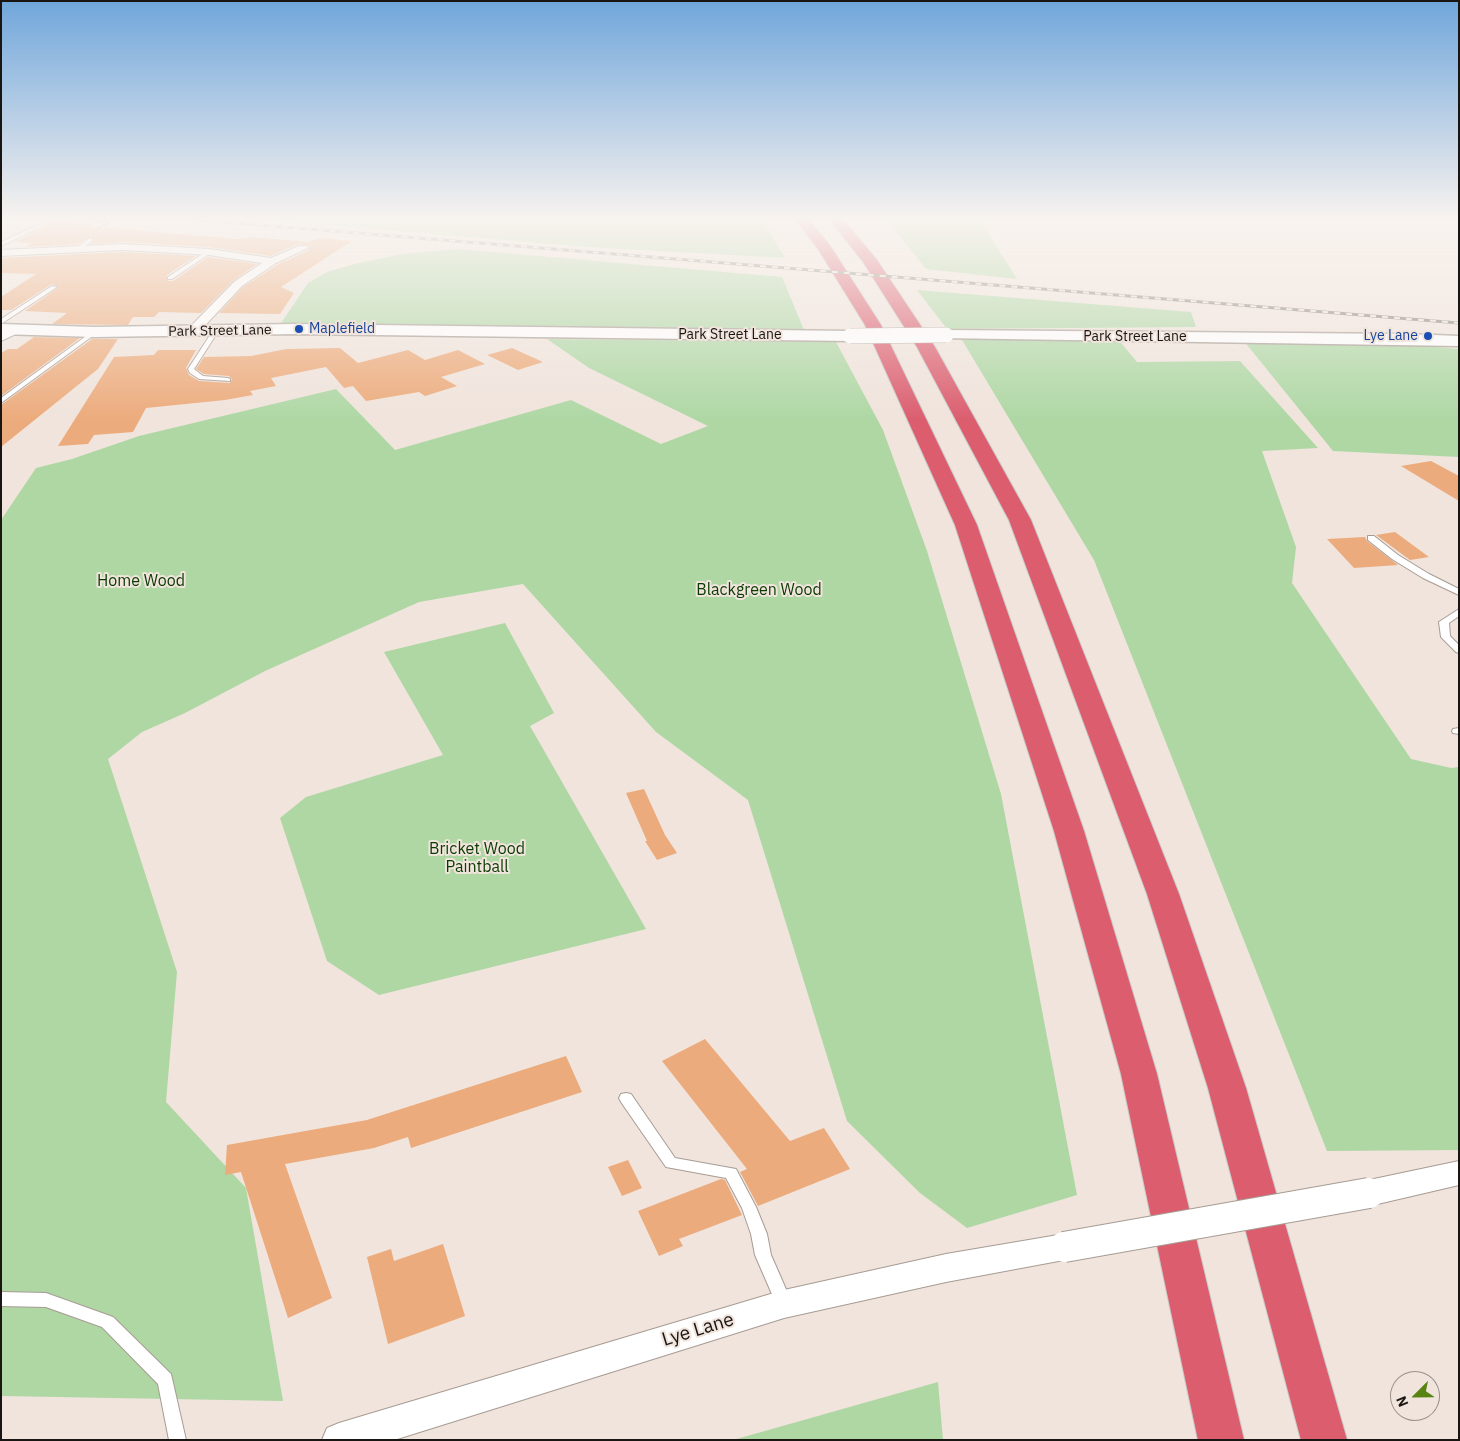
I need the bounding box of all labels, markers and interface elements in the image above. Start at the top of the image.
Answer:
place label: Maplefield [309,321,375,337]
street label: Park Street Lane [168,322,272,340]
marker: Maplefield [293,323,305,335]
street label: Park Street Lane [678,327,782,343]
place label: Lye Lane [1364,328,1418,344]
street label: Park Street Lane [1083,329,1187,345]
marker: Lye Lane [1422,330,1434,342]
park label: Home Wood [97,571,185,591]
park label: Blackgreen Wood [696,580,822,600]
park label: Bricket Wood Paintball [429,839,525,877]
street label: Lye Lane [659,1308,737,1352]
north arrow [1390,1371,1440,1421]
text: N [1392,1393,1412,1410]

